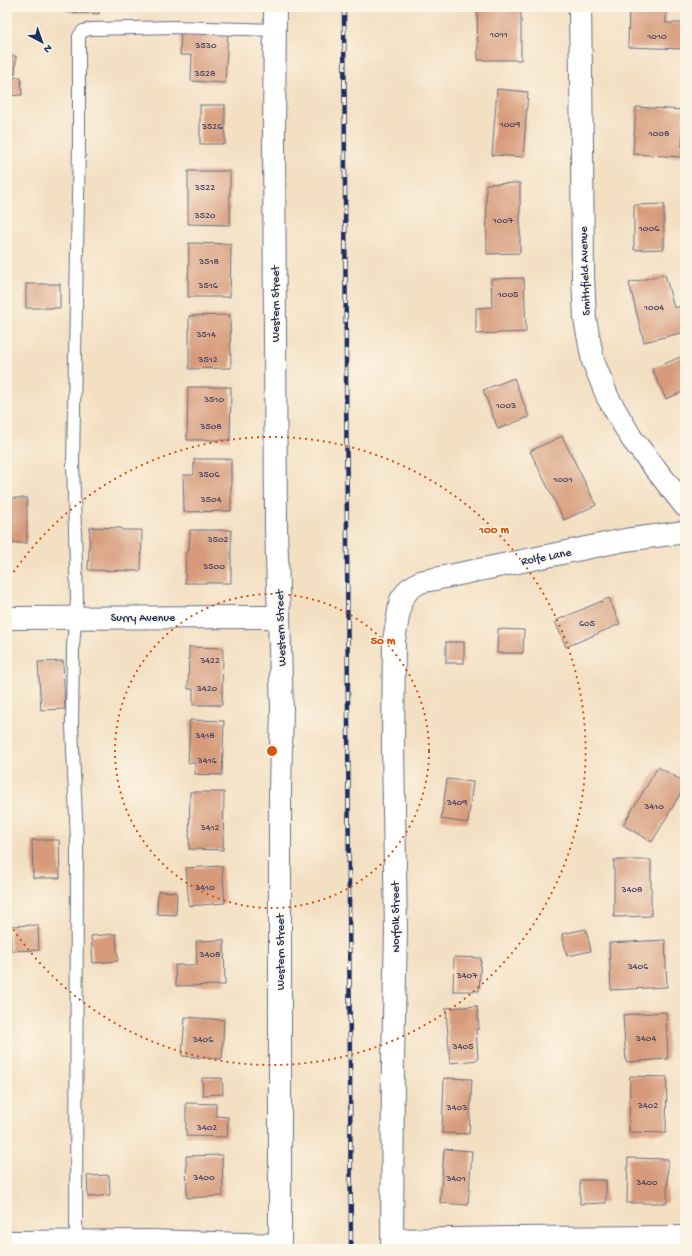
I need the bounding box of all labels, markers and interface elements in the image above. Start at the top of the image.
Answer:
north arrow [22,22,62,62]
house number: 1011 [489,29,508,41]
house number: 1010 [646,31,667,43]
house number: 3530 [194,40,217,52]
text: N [41,41,54,55]
house number: 3528 [194,68,216,80]
house number: 1009 [499,119,520,131]
house number: 3526 [201,121,223,133]
house number: 1008 [648,128,670,140]
house number: 3522 [194,182,215,194]
house number: 3520 [193,210,216,222]
house number: 1007 [492,215,514,227]
house number: 1006 [638,223,660,235]
street label: Smithfield Avenue [577,225,595,316]
house number: 3518 [198,256,220,268]
street label: Western Street [270,265,284,342]
house number: 3516 [197,280,219,292]
house number: 1005 [497,289,518,301]
house number: 1004 [643,302,664,314]
house number: 3514 [195,329,216,341]
house number: 3512 [197,354,218,366]
house number: 3510 [203,394,224,406]
house number: 1003 [495,400,516,412]
house number: 3508 [199,421,222,433]
house number: 3506 [197,469,221,481]
house number: 1001 [552,474,573,486]
house number: 3504 [200,494,222,506]
text: 100 m [478,524,509,538]
house number: 3502 [206,534,229,546]
street label: Rolfe Lane [520,546,573,570]
house number: 3500 [202,561,225,573]
street label: Western Street [274,588,290,667]
street label: Surry Avenue [111,612,176,626]
house number: 605 [579,618,595,630]
text: 50 m [371,635,396,649]
house number: 3422 [199,655,220,667]
house number: 3420 [196,683,218,695]
house number: 3418 [194,730,215,742]
centre of rings [265,744,279,758]
house number: 3416 [196,755,217,767]
house number: 3409 [446,797,467,809]
house number: 3410 [643,801,664,813]
house number: 3412 [200,822,220,834]
street label: Norfolk Street [390,880,404,953]
house number: 3410 [194,882,215,894]
house number: 3408 [620,884,643,896]
street label: Western Street [275,913,289,990]
house number: 3408 [198,949,221,961]
house number: 3406 [627,961,649,973]
house number: 3407 [456,970,478,982]
house number: 3404 [635,1033,656,1045]
house number: 3406 [192,1034,214,1046]
house number: 3405 [452,1041,473,1053]
house number: 3402 [637,1100,658,1112]
house number: 3403 [446,1102,467,1114]
house number: 3402 [196,1122,217,1134]
house number: 3400 [192,1172,215,1184]
house number: 3401 [445,1173,466,1185]
house number: 3400 [635,1177,658,1189]

